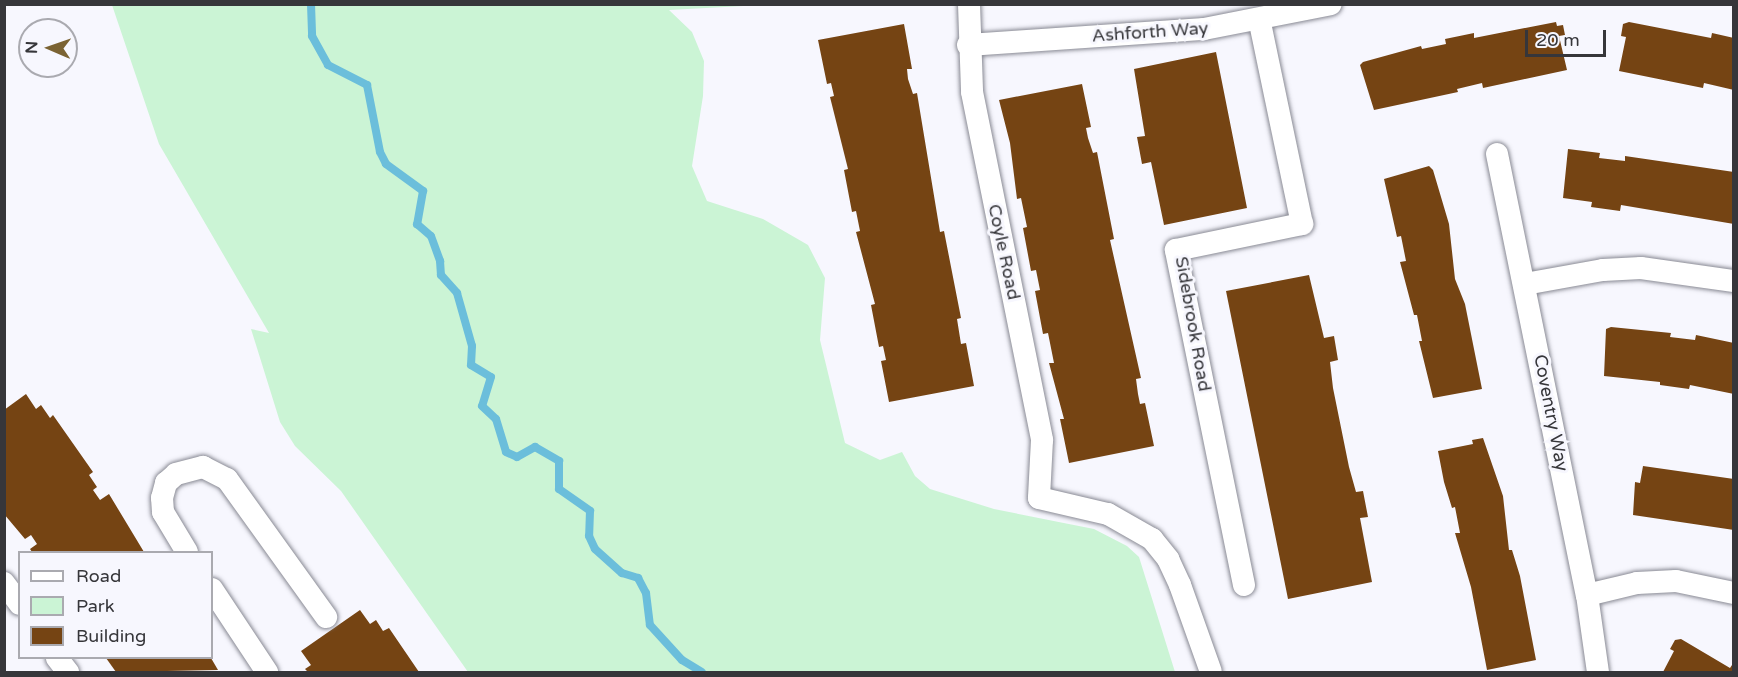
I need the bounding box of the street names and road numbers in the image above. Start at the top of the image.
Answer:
street label: Ashforth Way [1091,17,1209,47]
street label: Coyle Road [983,202,1025,302]
street label: Sidebrook Road [1171,255,1215,393]
street label: Coventry Way [1529,353,1573,473]

